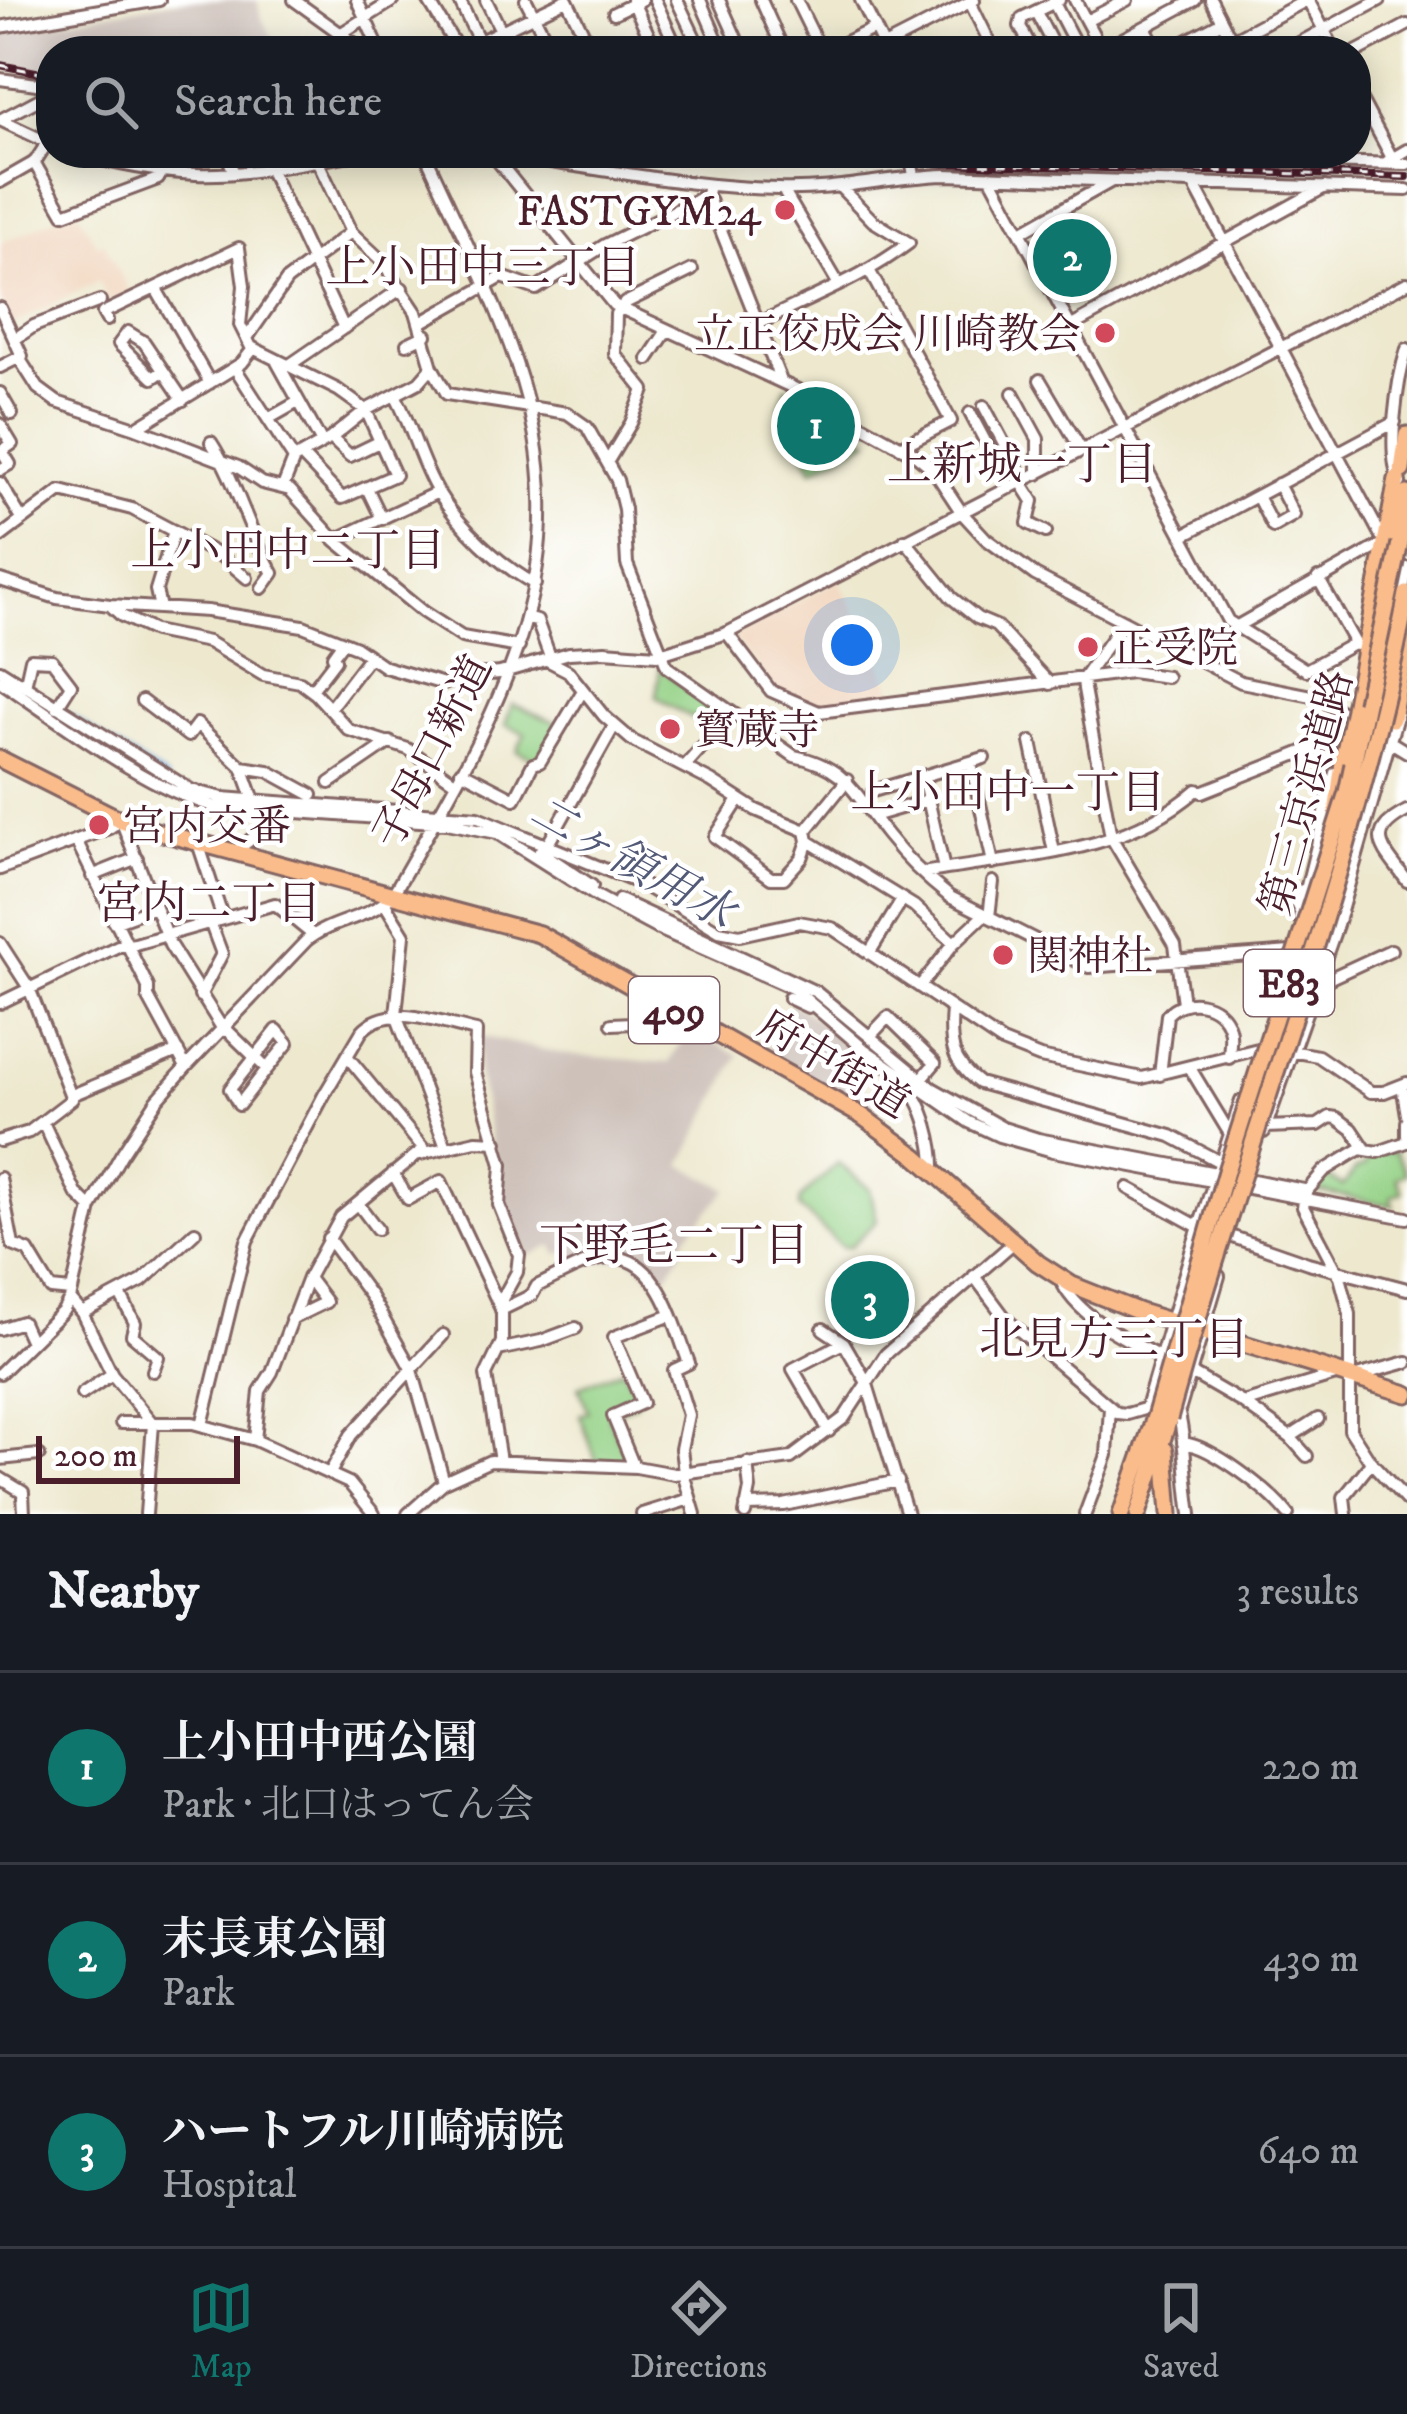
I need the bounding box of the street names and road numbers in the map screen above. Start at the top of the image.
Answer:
street label: 子母口新道 [363,647,505,858]
street label: 第三京浜道路 [1250,664,1366,921]
road number: E83 [1244,950,1334,1016]
road number: 409 [629,977,719,1043]
street label: 府中街道 [748,1000,919,1131]

